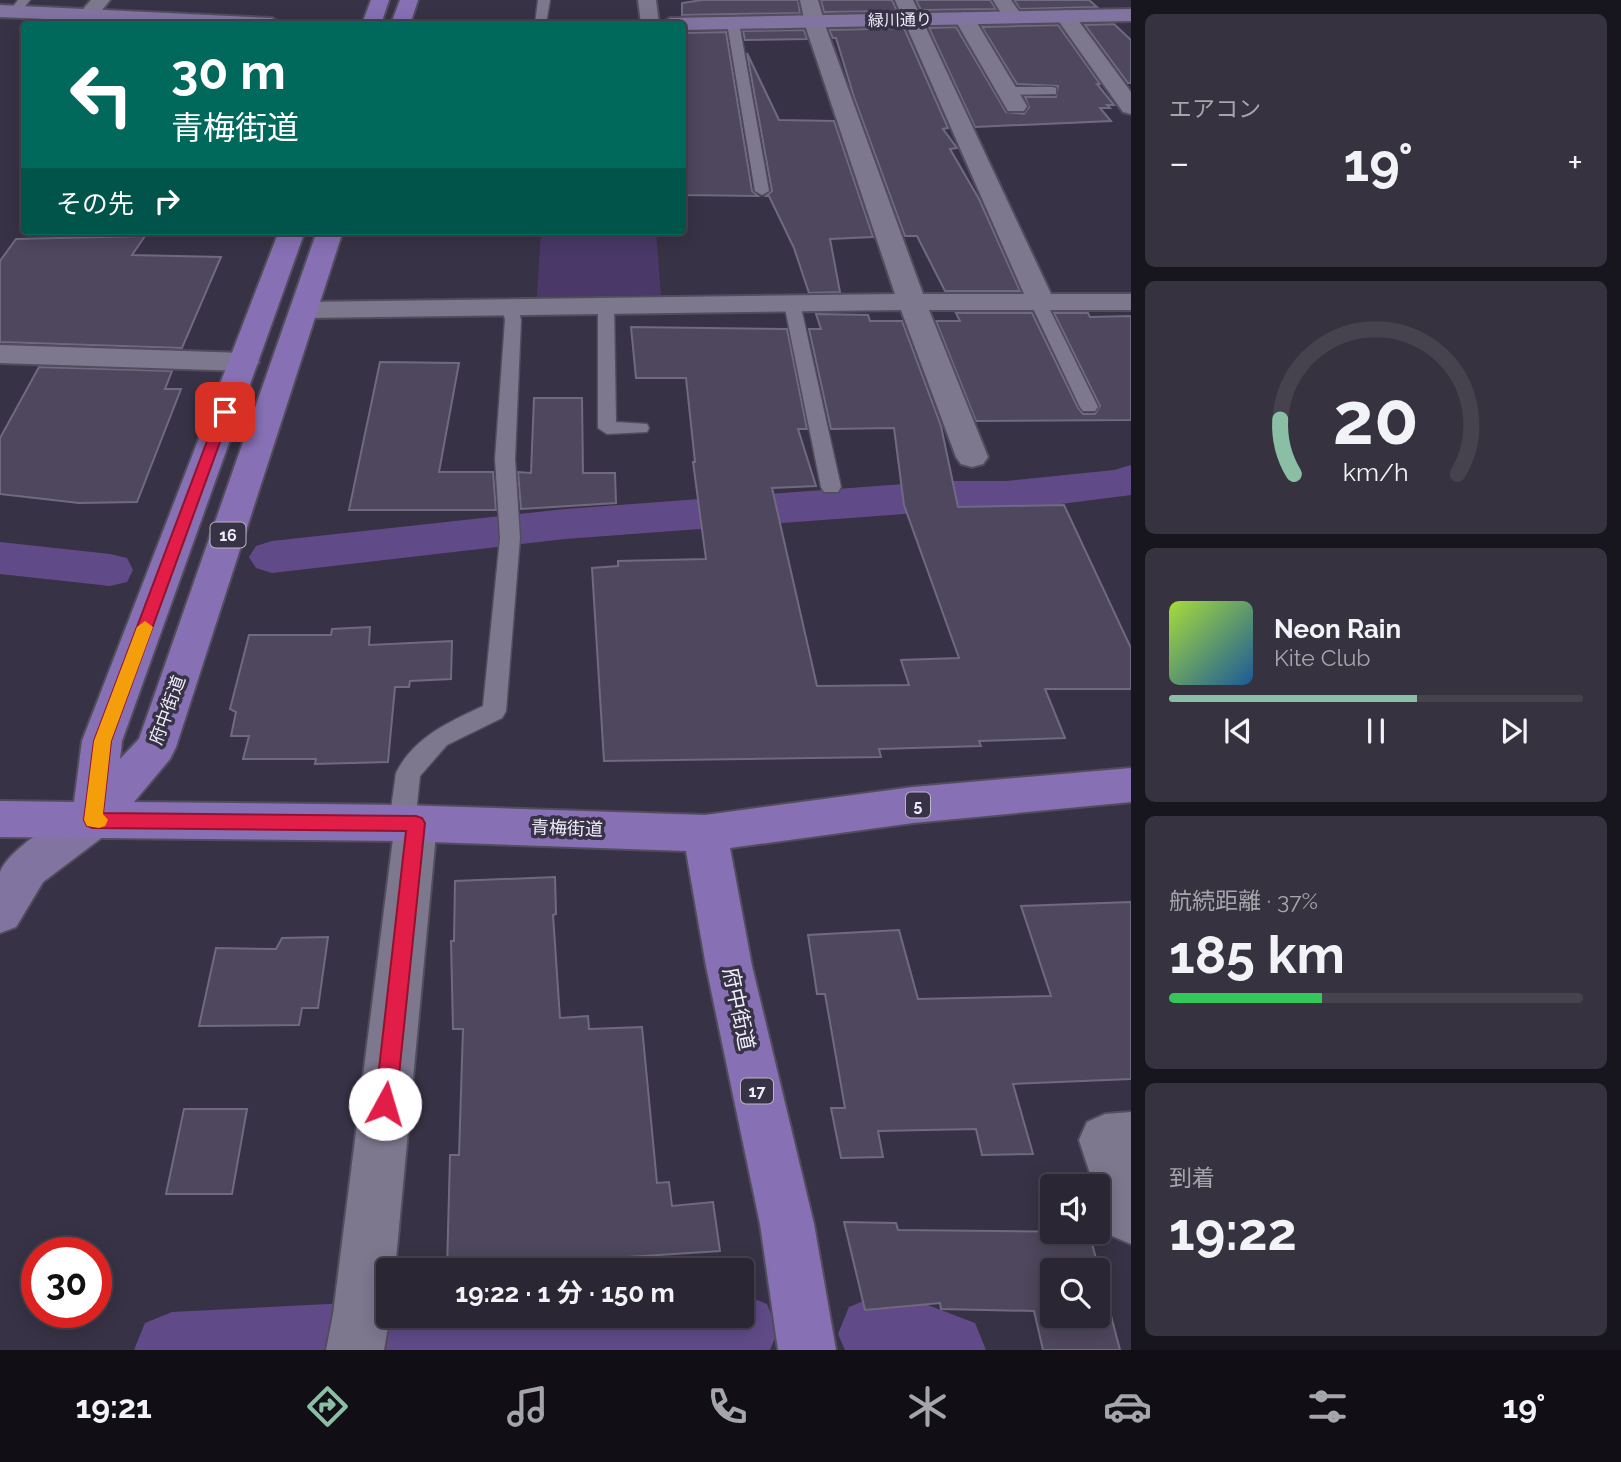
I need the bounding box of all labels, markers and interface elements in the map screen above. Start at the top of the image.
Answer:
street label: 緑川通り [868,10,932,30]
text: 30 m [171,43,286,100]
icon: left [56,49,147,140]
text: エアコン [1169,95,1261,122]
text: 青梅街道 [171,109,299,146]
text: 19° [1344,132,1413,193]
text: − [1169,140,1189,185]
text: + [1567,140,1583,185]
icon: right [148,182,186,220]
text: その先 [56,189,134,219]
text: 20 [1333,376,1419,461]
pin [195,382,255,442]
icon: arrive [206,393,244,431]
text: km/h [1343,457,1409,487]
road number: 16 [210,522,246,548]
text: Neon Rain [1274,614,1401,644]
text: Kite Club [1274,644,1371,671]
street label: 府中街道 [145,673,189,747]
icon: previous [1219,712,1257,750]
icon: pause [1357,712,1395,750]
icon: next [1495,712,1533,750]
road number: 5 [906,792,930,818]
street label: 青梅街道 [531,816,603,840]
text: 航続距離 · 37% [1169,887,1318,914]
text: 185 km [1169,924,1345,985]
street label: 府中街道 [718,965,760,1053]
position arrow [348,1067,422,1141]
road number: 17 [741,1078,773,1104]
text: 到着 [1169,1164,1215,1191]
map controls [1040,1174,1110,1328]
button: sound [1040,1174,1110,1244]
text: 19:22 [1169,1201,1297,1262]
speed limit sign: 30 [21,1237,112,1328]
button: search [1040,1258,1110,1328]
text: 19:22 · 1 分 · 150 m [455,1278,675,1308]
icon: directions [303,1382,352,1431]
icon: music [503,1382,552,1431]
icon: phone [703,1382,752,1431]
icon: climate [903,1382,952,1431]
icon: car [1103,1382,1152,1431]
icon: filters [1303,1382,1352,1431]
text: 19:21 [75,1388,152,1425]
text: 19° [1503,1388,1545,1425]

